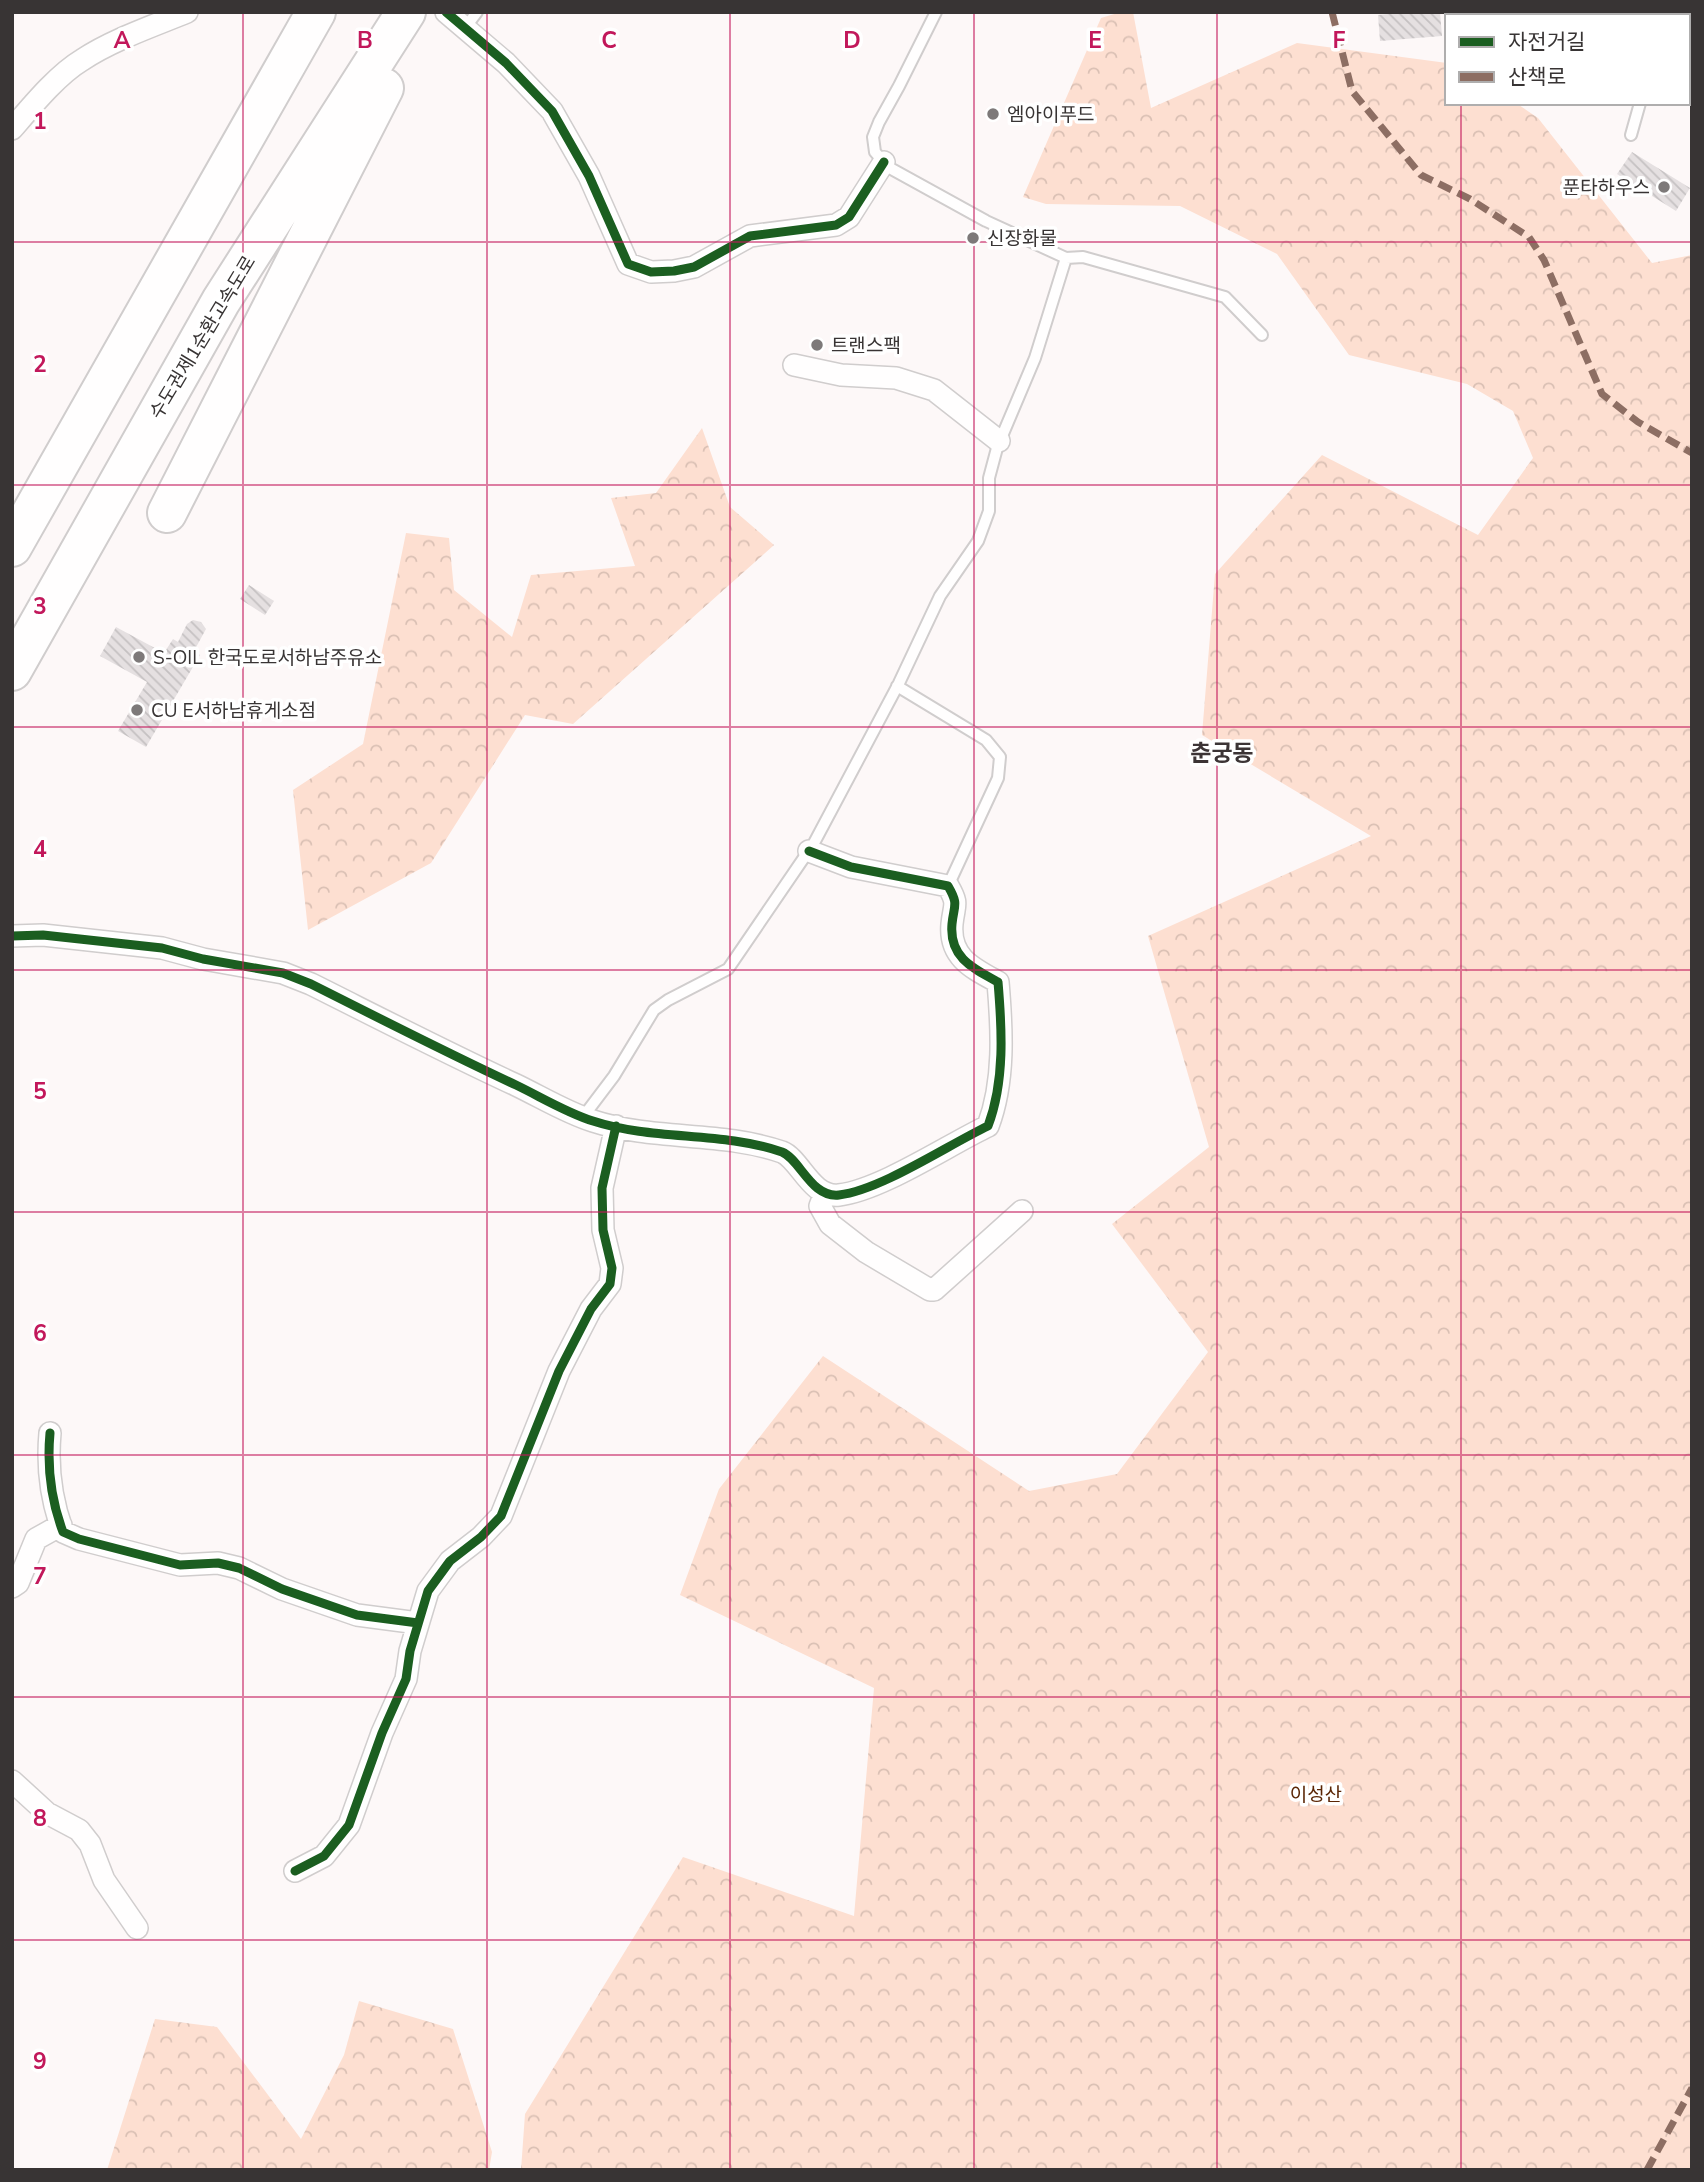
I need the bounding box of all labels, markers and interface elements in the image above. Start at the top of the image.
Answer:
legend [1445,14,1690,105]
text: A [113,25,131,56]
text: B [357,25,373,56]
text: C [601,25,617,56]
text: D [843,25,861,56]
text: E [1088,25,1102,56]
text: F [1333,25,1346,56]
text: 자전거길 [1508,28,1585,56]
text: 산책로 [1508,63,1566,91]
place label: 엠아이푸드 [1007,102,1094,128]
text: 1 [33,106,47,137]
marker: 엠아이푸드 [985,106,1001,122]
place label: 푼타하우스 [1563,175,1650,201]
marker: 푼타하우스 [1656,179,1672,195]
place label: 신장화물 [987,226,1057,252]
marker: 신장화물 [965,230,981,246]
street label: 수도권제1순환고속도로 [144,251,262,424]
place label: 트랜스팩 [831,333,901,359]
marker: 트랜스팩 [809,337,825,353]
text: 2 [33,349,47,380]
text: 3 [33,591,47,622]
place label: S-OIL 한국도로서하남주유소 [153,645,382,671]
marker: S-OIL 한국도로서하남주유소 [131,649,147,665]
place label: CU E서하남휴게소점 [151,698,316,724]
marker: CU E서하남휴게소점 [129,702,145,718]
district label: 춘궁동 [1190,738,1254,769]
text: 4 [33,834,47,865]
text: 5 [33,1076,47,1107]
text: 6 [33,1318,47,1349]
text: 7 [33,1561,47,1592]
park label: 이성산 [1290,1782,1342,1808]
text: 8 [33,1803,47,1834]
text: 9 [33,2046,47,2077]

